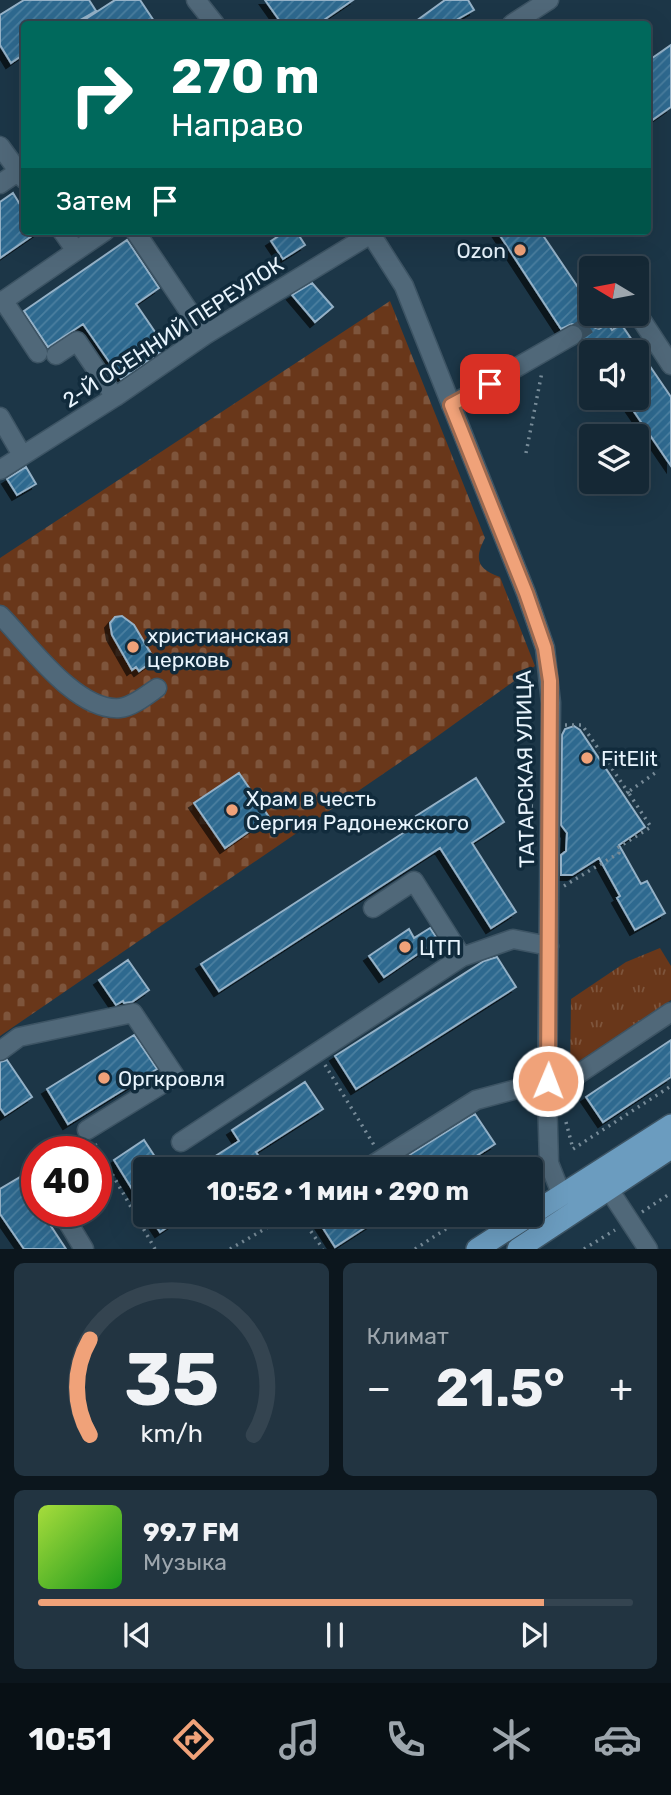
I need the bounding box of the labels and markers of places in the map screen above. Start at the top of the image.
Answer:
place label: Ozon [456,238,506,263]
marker: Ozon [512,242,528,258]
pin [460,354,520,414]
place label: христианская церковь [147,623,289,672]
marker: христианская церковь [125,639,141,655]
place label: FitElit [601,746,658,771]
marker: FitElit [579,750,595,766]
place label: Храм в честь Сергия Радонежского [246,786,469,835]
marker: Храм в честь Сергия Радонежского [224,802,240,818]
place label: ЦТП [419,935,462,960]
marker: ЦТП [397,939,413,955]
place label: Оргкровля [118,1066,225,1091]
marker: Оргкровля [96,1070,112,1086]

